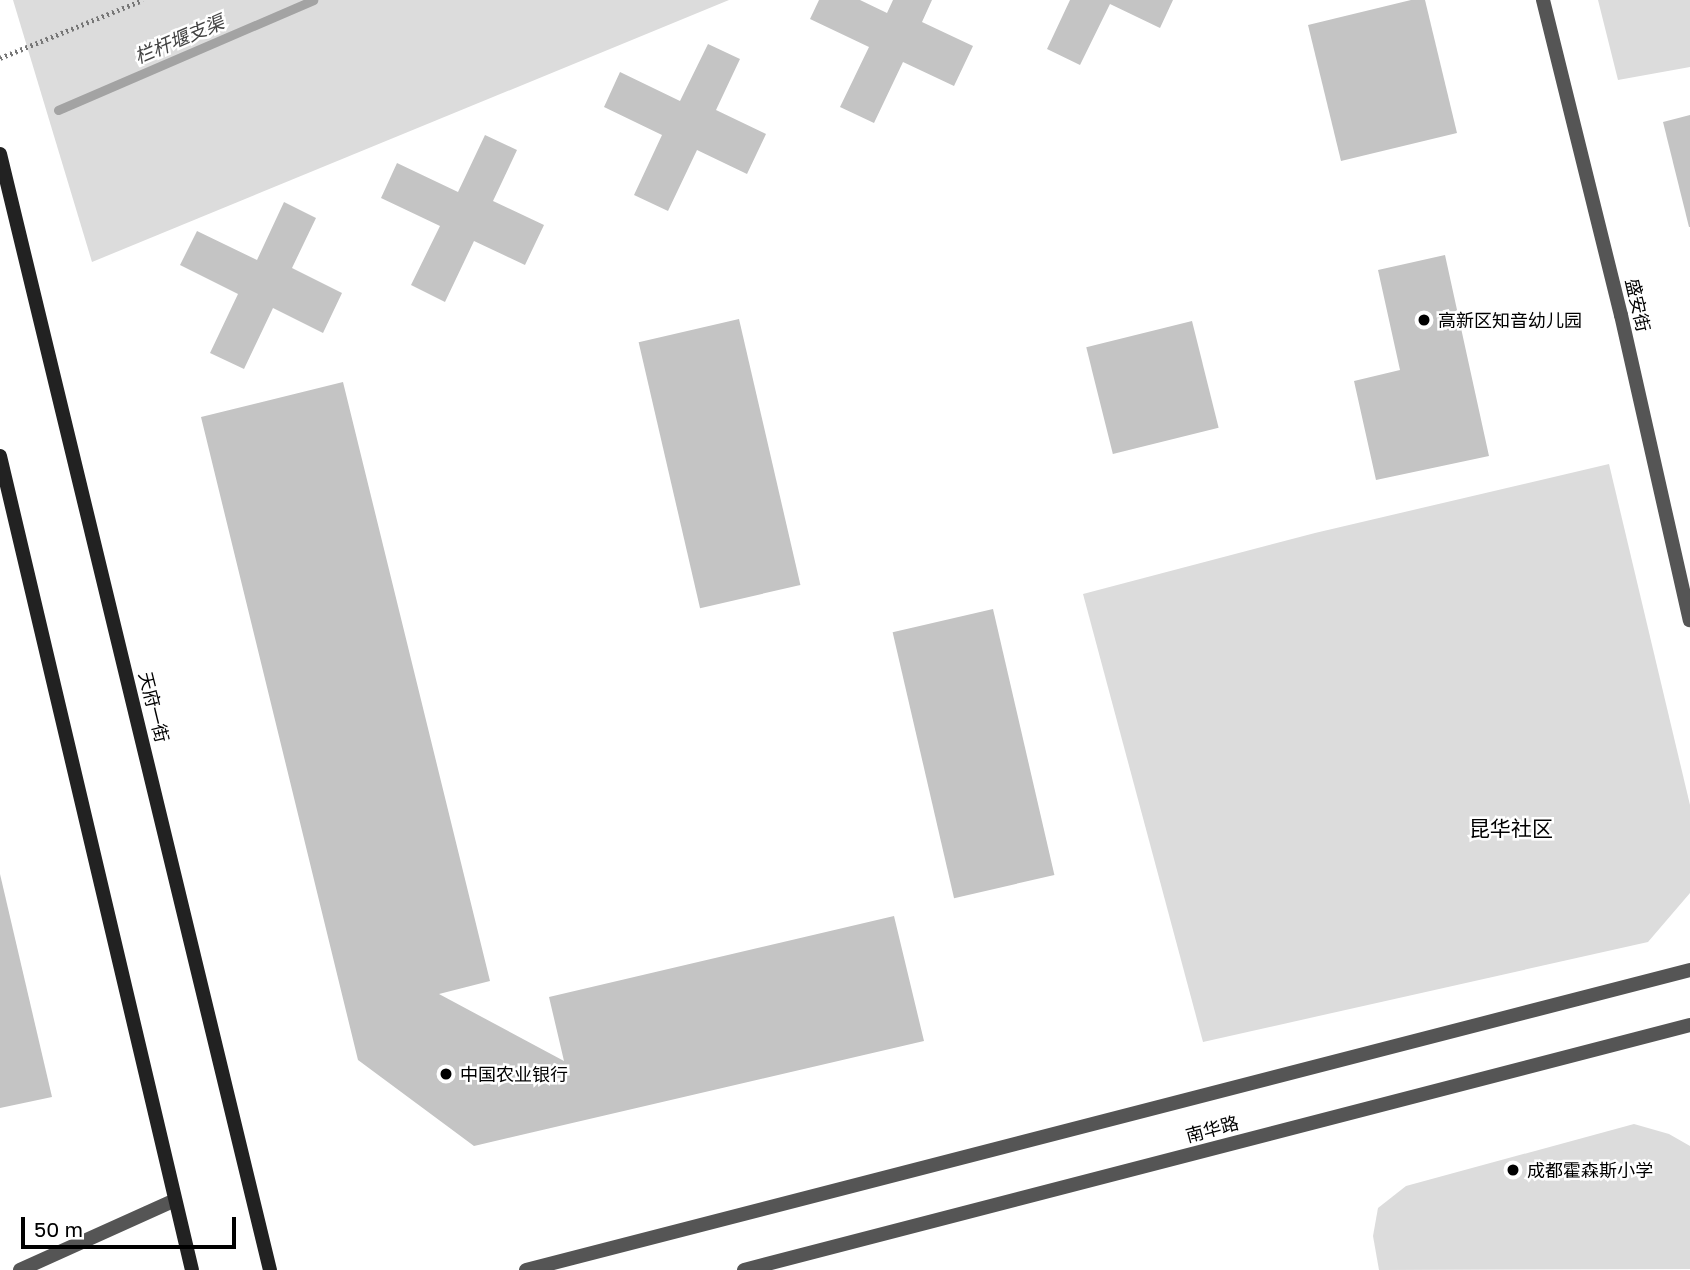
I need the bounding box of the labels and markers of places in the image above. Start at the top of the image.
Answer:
place label: 高新区知音幼儿园 [1438,309,1582,331]
marker: 高新区知音幼儿园 [1416,312,1432,328]
place label: 中国农业银行 [460,1063,568,1085]
marker: 中国农业银行 [438,1066,454,1082]
place label: 成都霍森斯小学 [1527,1159,1653,1181]
marker: 成都霍森斯小学 [1505,1162,1521,1178]

